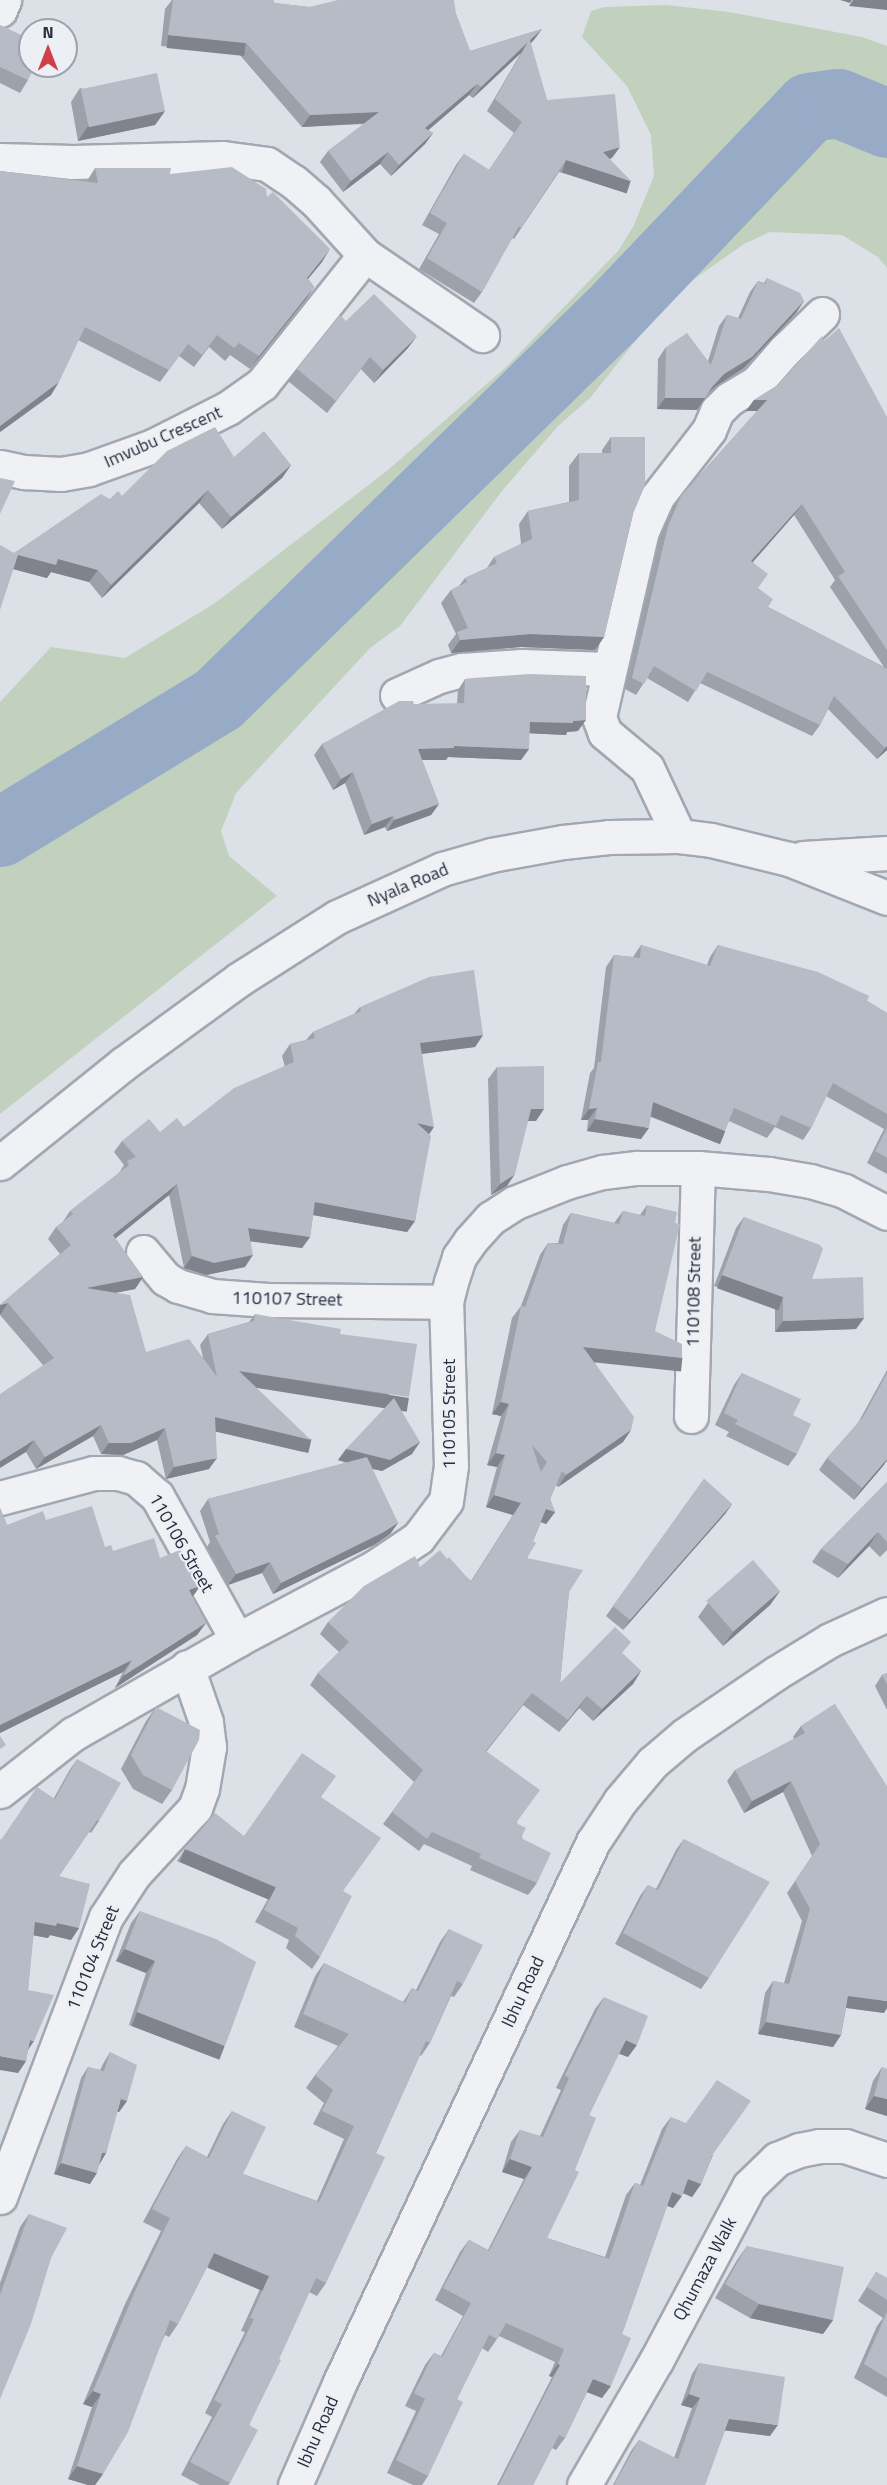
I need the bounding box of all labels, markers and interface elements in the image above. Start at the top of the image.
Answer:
north arrow [18,18,78,78]
text: N [42,20,54,44]
street label: Imvubu Crescent [101,401,225,473]
street label: Nyala Road [364,858,452,912]
street label: 110108 Street [682,1236,706,1348]
street label: 110107 Street [231,1287,343,1311]
street label: 110105 Street [438,1359,460,1469]
street label: 110106 Street [144,1490,218,1596]
street label: 110104 Street [62,1903,124,2013]
street label: Ibhu Road [497,1953,549,2031]
street label: Qhumaza Walk [669,2214,741,2324]
street label: Ibhu Road [293,2393,343,2471]

